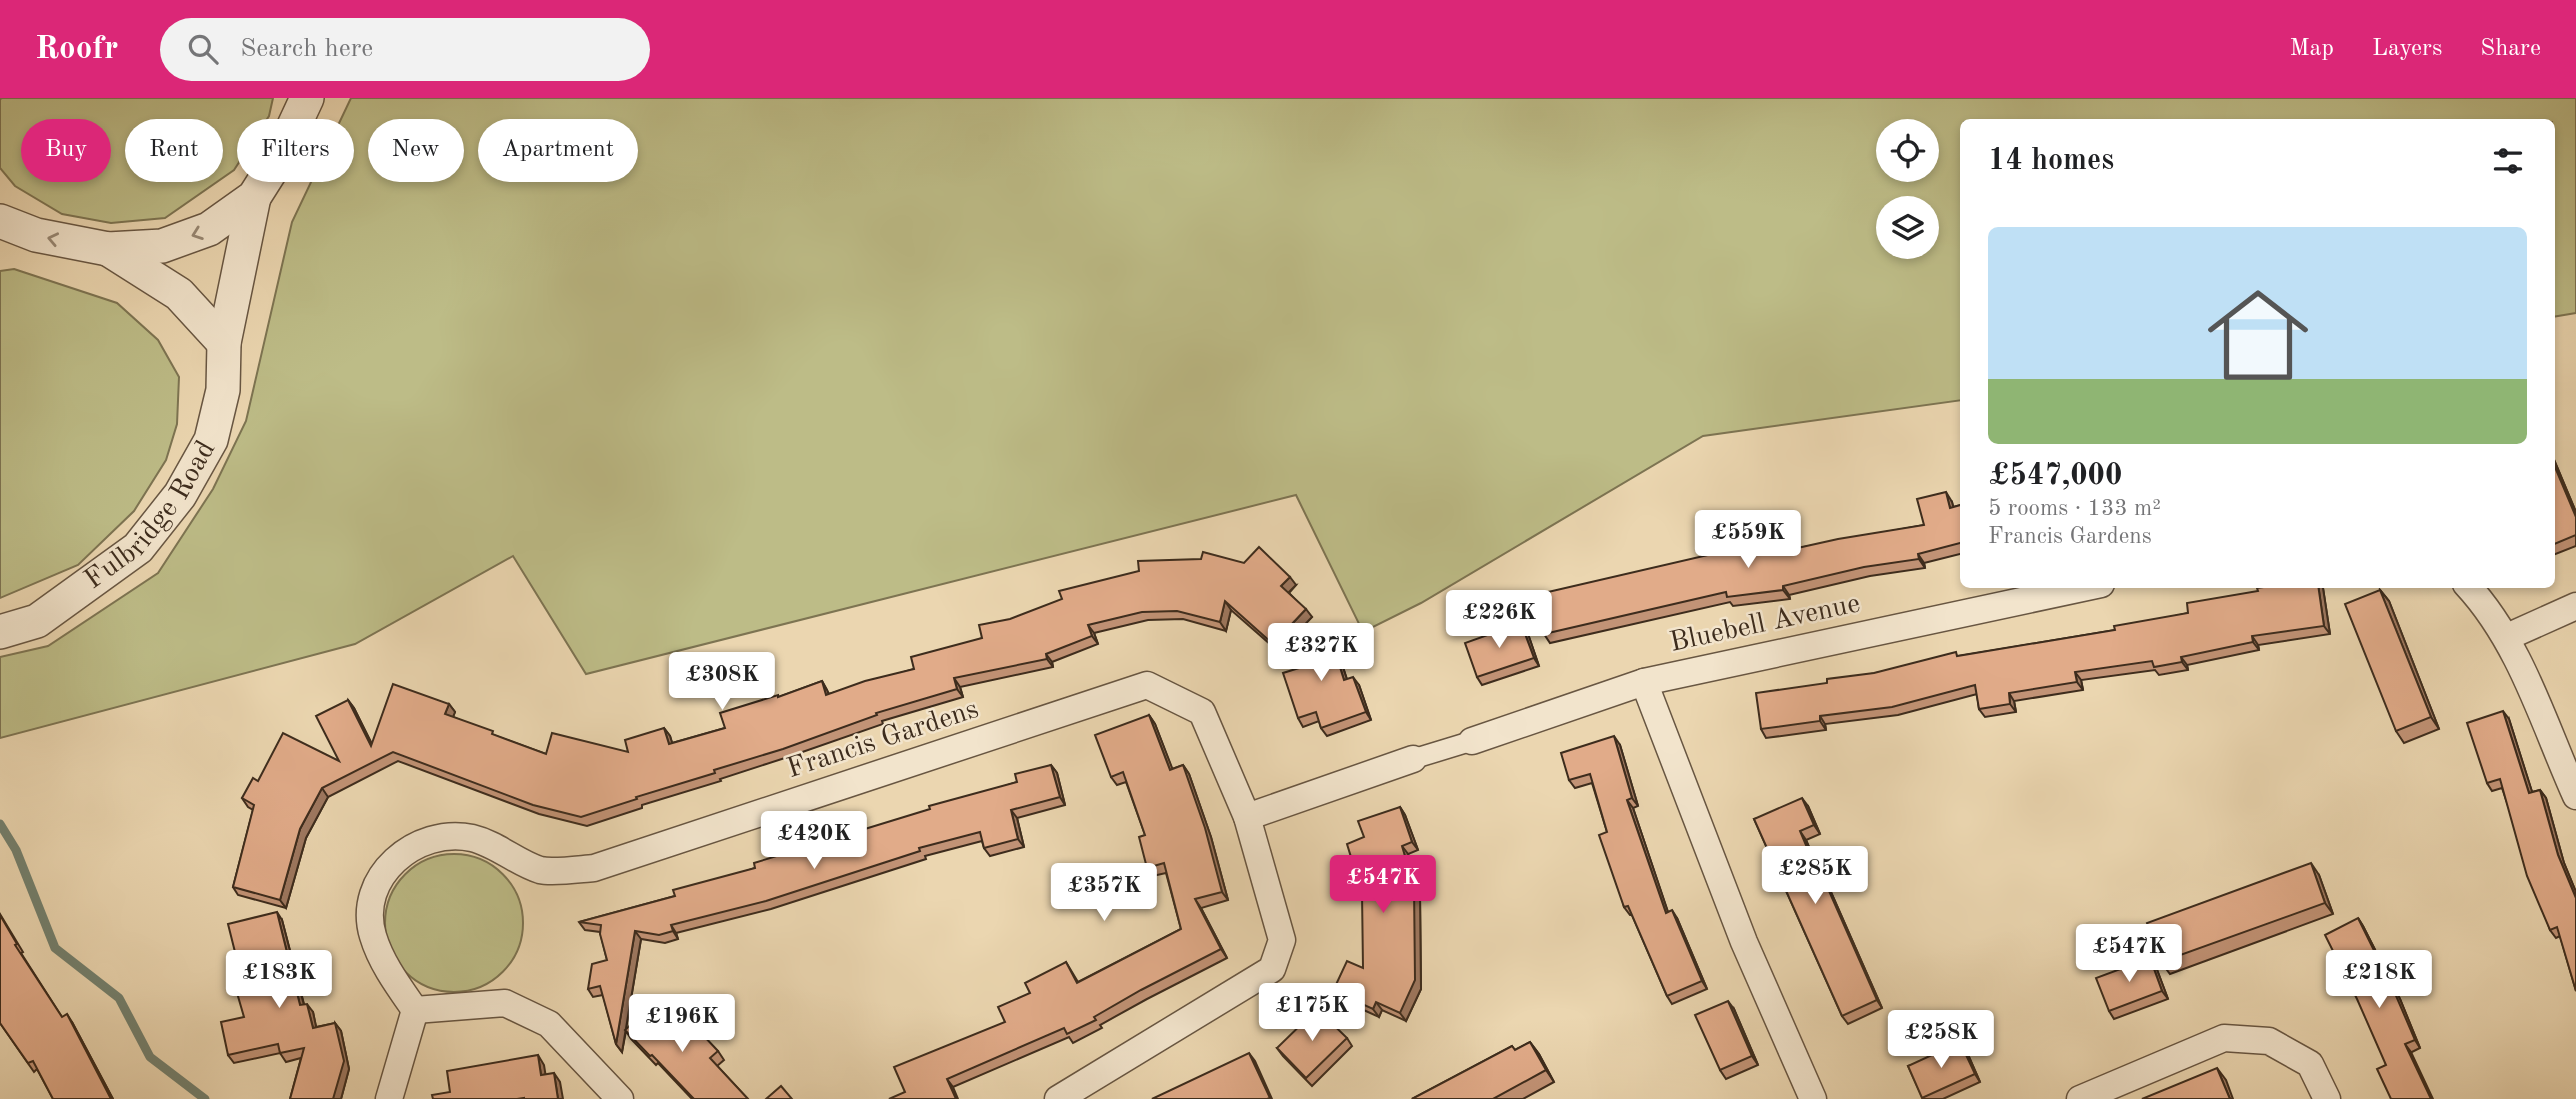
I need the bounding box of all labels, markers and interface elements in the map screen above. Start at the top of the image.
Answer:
search box [160,18,650,81]
icon: search [184,30,222,68]
text: Roofr [35,33,118,66]
text: Search here [240,36,373,62]
text: Map [2290,37,2334,61]
text: Layers [2372,37,2442,61]
text: Share [2480,37,2541,61]
chip: Buy [21,119,111,182]
chip: Rent [125,119,223,182]
chip: Filters [237,119,354,182]
chip: New [368,119,464,182]
chip: Apartment [478,119,638,182]
map controls [1876,119,1939,259]
button: locate [1876,119,1939,182]
icon: filters [2489,142,2527,180]
text: 14 homes [1988,146,2114,176]
button: layers [1876,196,1939,259]
one-way arrow [192,225,204,239]
one-way arrow [47,233,59,247]
icon: home [2195,272,2321,398]
street label: Fulbridge Road [80,437,221,595]
text: £547,000 [1988,461,2122,491]
text: 5 rooms · 133 m² [1988,497,2161,520]
pin: £559K [1699,510,1797,570]
text: £559K [1711,521,1785,544]
text: Francis Gardens [1988,525,2152,548]
pin: £226K [1450,590,1548,650]
street label: Bluebell Avenue [1667,590,1863,658]
text: £226K [1462,601,1536,624]
pin: £327K [1272,624,1370,683]
text: £327K [1284,634,1358,657]
pin: £308K [673,652,771,712]
text: £308K [685,663,759,686]
street label: Francis Gardens [784,696,982,784]
pin: £420K [765,812,863,871]
text: £420K [777,822,851,845]
pin: £285K [1766,846,1864,906]
pin: £547K [1334,856,1432,915]
text: £285K [1778,857,1852,880]
pin: £357K [1055,864,1153,923]
text: £547K [1346,866,1420,889]
text: £357K [1067,874,1141,897]
pin: £547K [2080,924,2178,984]
text: £547K [2092,935,2166,958]
pin: £183K [230,950,328,1010]
pin: £218K [2330,950,2428,1010]
text: £183K [242,961,316,984]
text: £218K [2342,961,2416,984]
pin: £175K [1263,984,1361,1043]
text: £175K [1275,994,1349,1017]
pin: £196K [633,995,731,1054]
text: £196K [645,1005,719,1028]
pin: £258K [1892,1010,1990,1070]
text: £258K [1904,1021,1978,1044]

